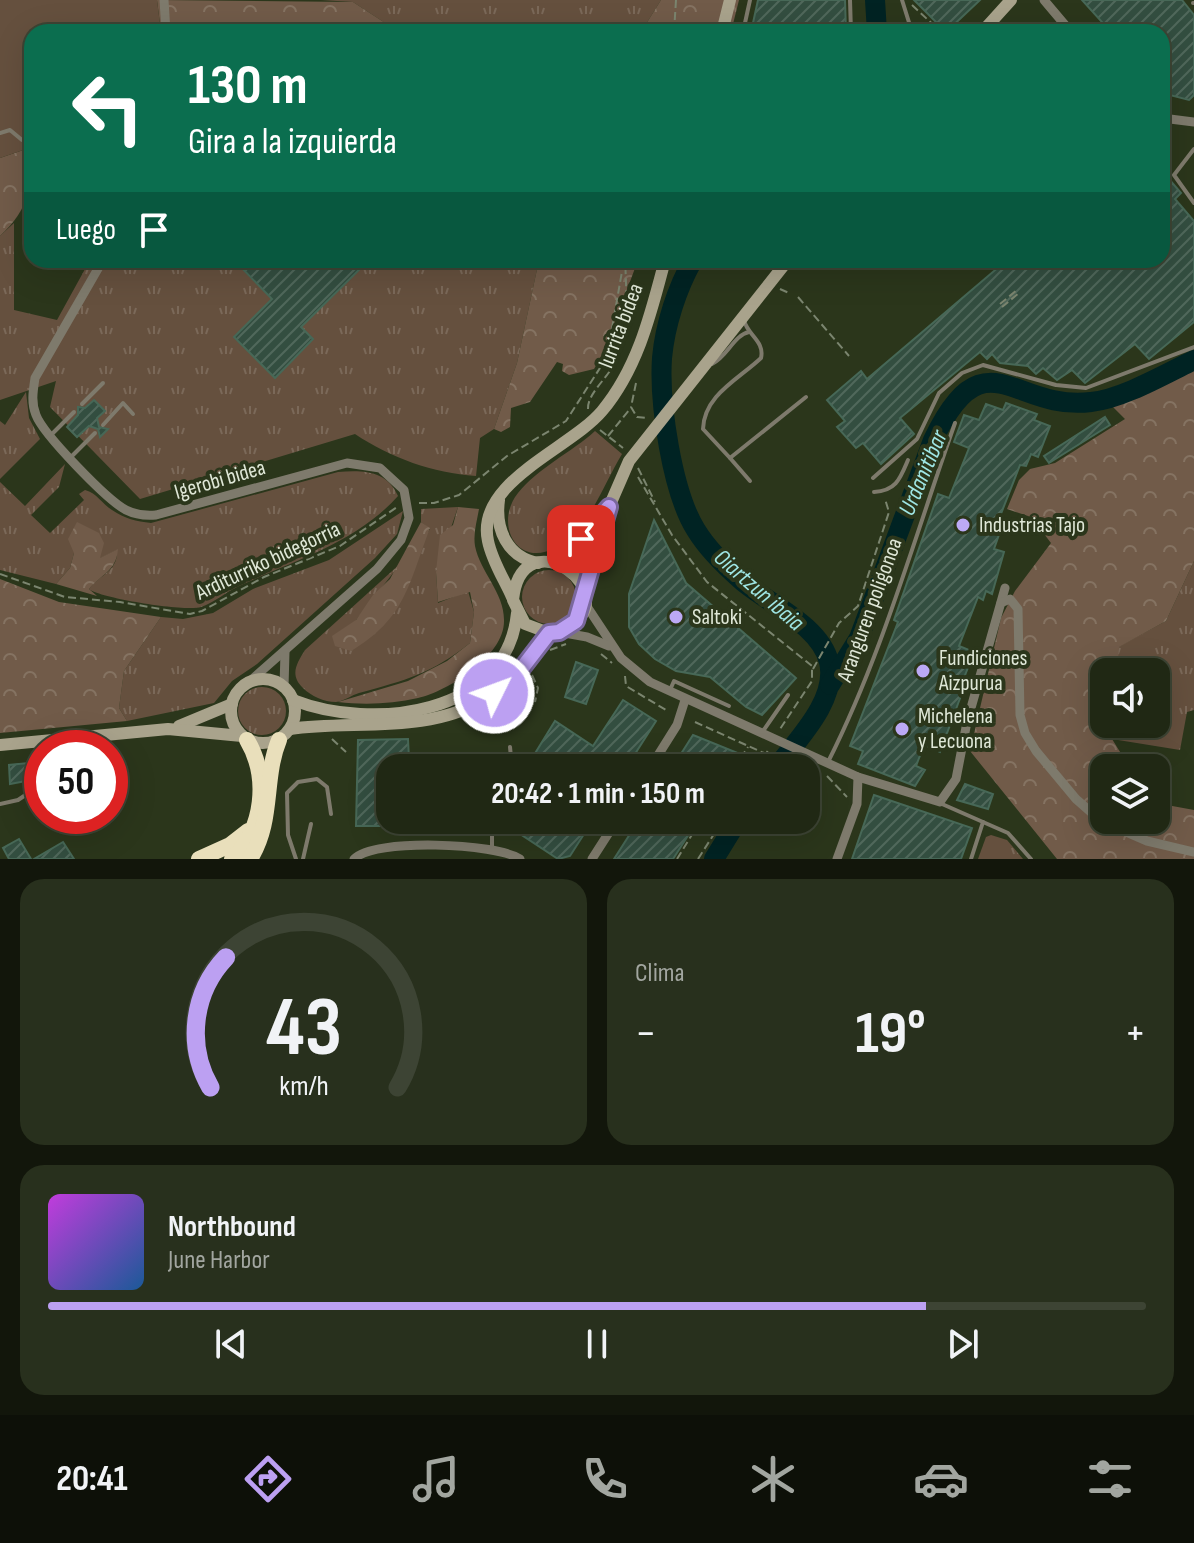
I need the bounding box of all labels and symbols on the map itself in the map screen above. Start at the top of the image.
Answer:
street label: Iurrita bidea [593,280,649,372]
water label: Urdanitibar [892,425,954,520]
street label: Igerobi bidea [171,454,269,506]
pin [547,505,615,573]
place label: Industrias Tajo [979,512,1085,539]
street label: Arditurriko bidegorria [190,516,345,607]
marker: Industrias Tajo [954,516,972,534]
street label: Aranguren poligonoa [831,534,909,687]
water label: Oiartzun ibaia [708,543,810,637]
place label: Saltoki [692,604,742,631]
marker: Saltoki [667,608,685,626]
place label: Fundiciones Aizpurua [938,645,1027,697]
position arrow [452,651,536,735]
marker: Fundiciones Aizpurua [914,662,932,680]
place label: Michelena y Lecuona [918,703,993,755]
marker: Michelena y Lecuona [893,720,911,738]
speed limit sign: 50 [24,730,128,834]

